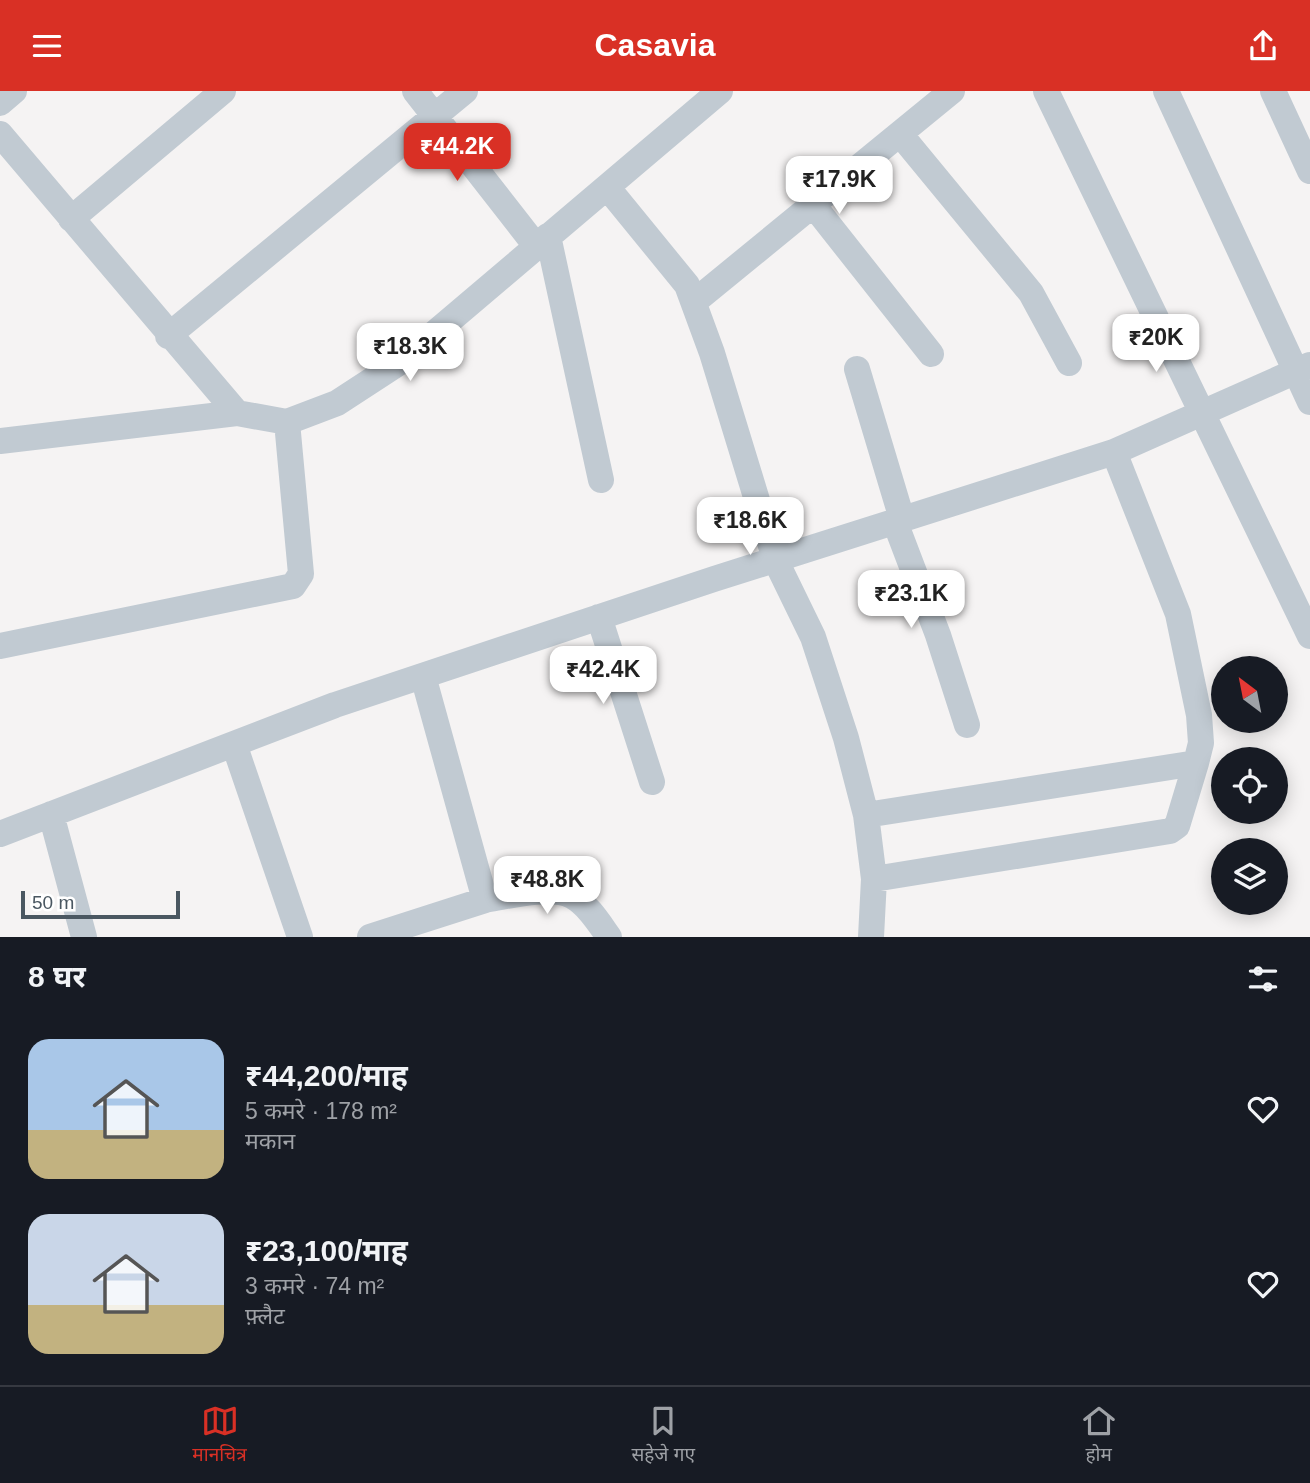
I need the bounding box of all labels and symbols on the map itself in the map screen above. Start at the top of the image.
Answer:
pin: ₹44.2K [400,123,514,183]
pin: ₹17.9K [782,157,896,216]
pin: ₹20K [1115,315,1197,374]
pin: ₹18.3K [353,323,467,383]
pin: ₹18.6K [693,497,807,557]
pin: ₹23.1K [854,571,968,630]
pin: ₹42.4K [546,647,660,706]
north arrow [1211,656,1288,733]
pin: ₹48.8K [490,857,604,916]
scale bar [21,888,180,920]

